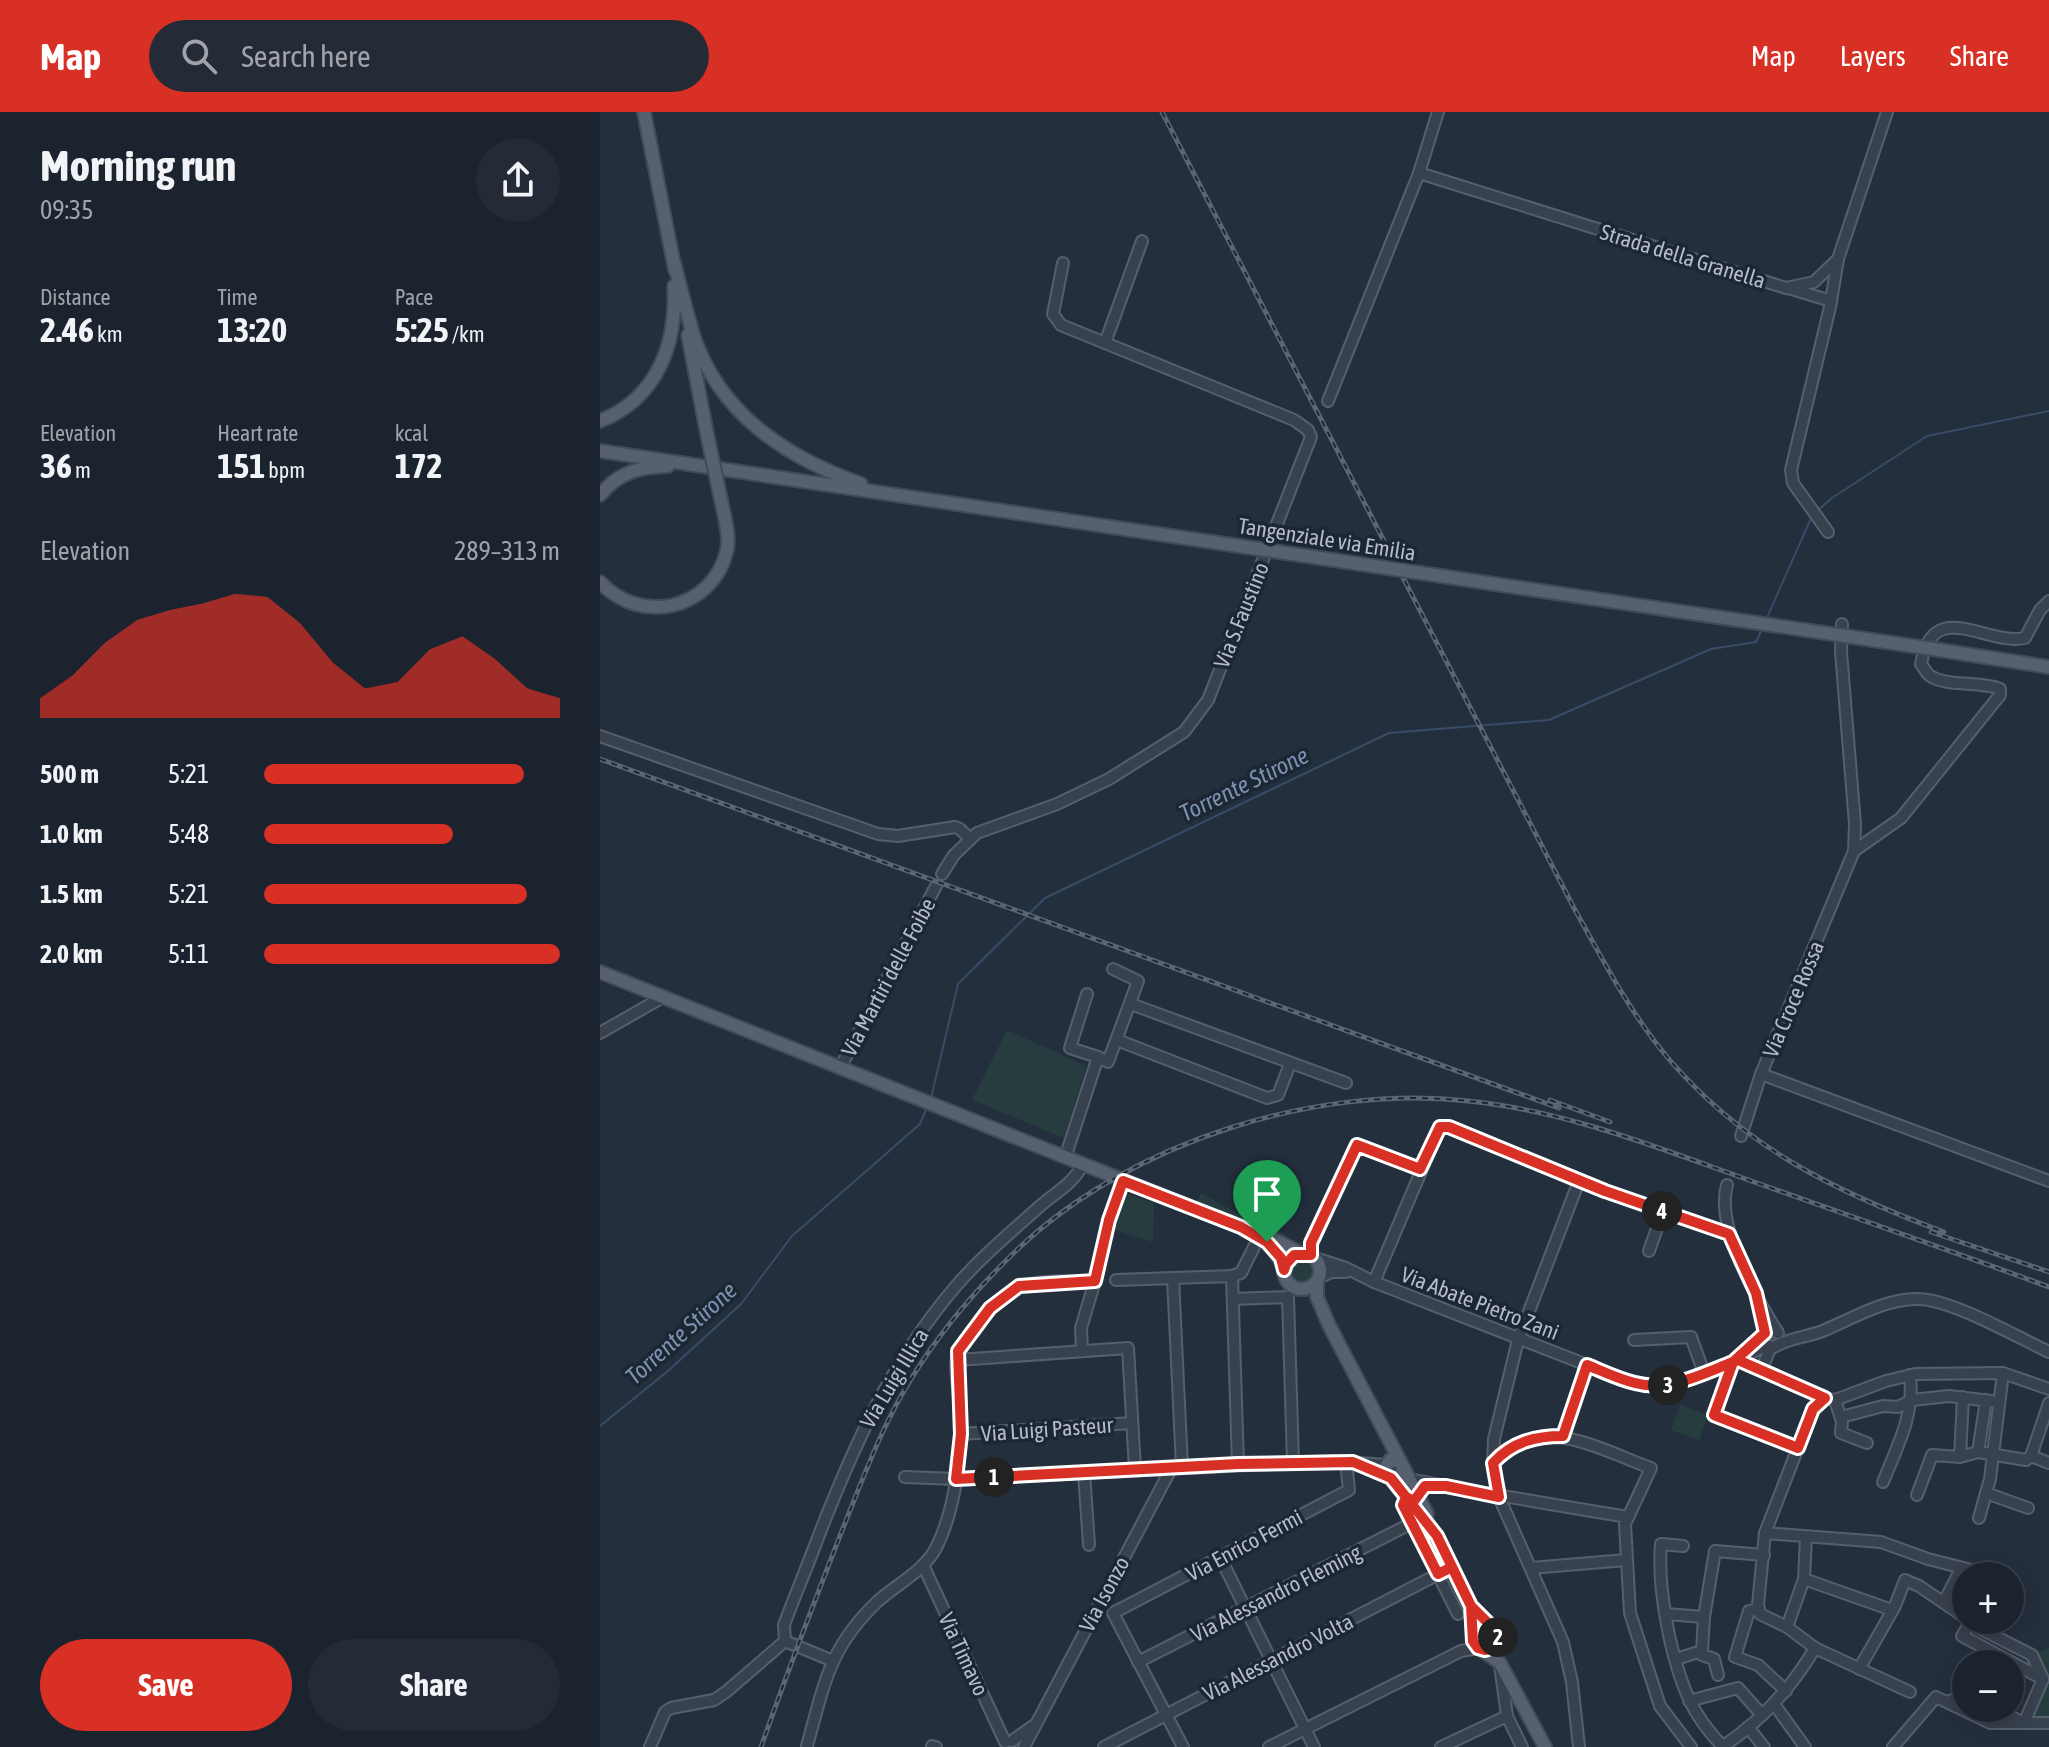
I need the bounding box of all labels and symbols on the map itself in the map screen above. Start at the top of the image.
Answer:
street label: Strada della Granella [1597,219,1769,293]
street label: Tangenziale via Emilia [1236,512,1418,566]
street label: Via S.Faustino [1208,558,1274,672]
water label: Torrente Stirone [1175,741,1313,827]
street label: Via Martiri delle Foibe [835,893,941,1061]
street label: Via Croce Rossa [1757,937,1829,1061]
pin [1233,1160,1301,1242]
pin: 4 [1642,1191,1682,1231]
street label: Via Abate Pietro Zani [1397,1261,1563,1345]
water label: Torrente Stirone [620,1276,742,1390]
street label: Via Luigi Illica [854,1324,934,1432]
pin: 3 [1648,1365,1688,1405]
street label: Via Luigi Pasteur [980,1411,1114,1447]
pin: 1 [974,1457,1014,1497]
street label: Via Enrico Fermi [1181,1503,1307,1587]
street label: Via Alessandro Fleming [1186,1539,1366,1647]
street label: Via Isonzo [1073,1552,1135,1636]
street label: Via Timavo [933,1608,995,1700]
street label: Via Alessandro Volta [1199,1608,1357,1706]
pin: 2 [1478,1617,1518,1657]

